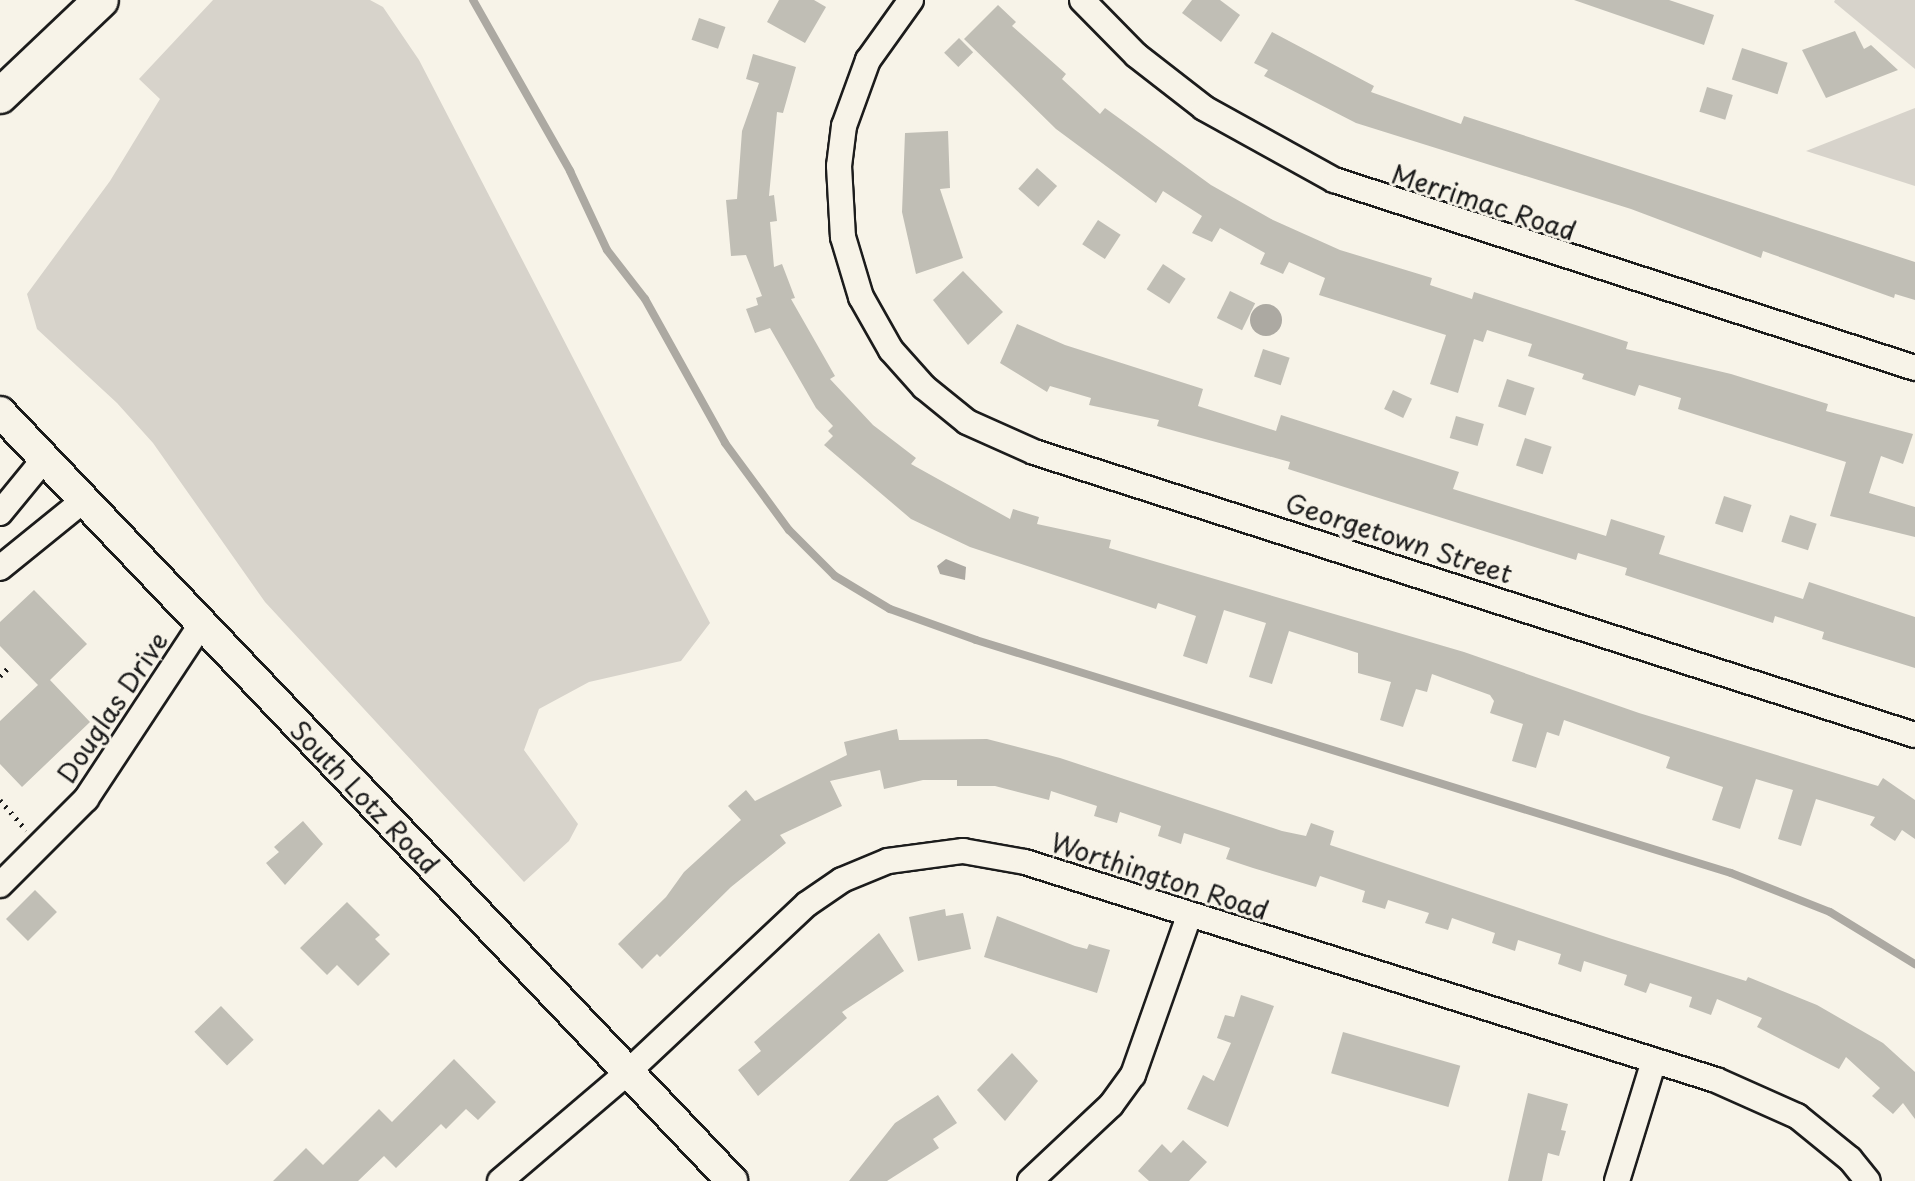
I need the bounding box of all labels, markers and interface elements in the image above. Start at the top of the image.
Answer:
street label: Merrimac Road [1388,158,1580,246]
street label: Georgetown Street [1282,487,1516,589]
street label: Douglas Drive [50,626,174,788]
street label: South Lotz Road [284,714,446,880]
street label: Worthington Road [1048,826,1272,926]

